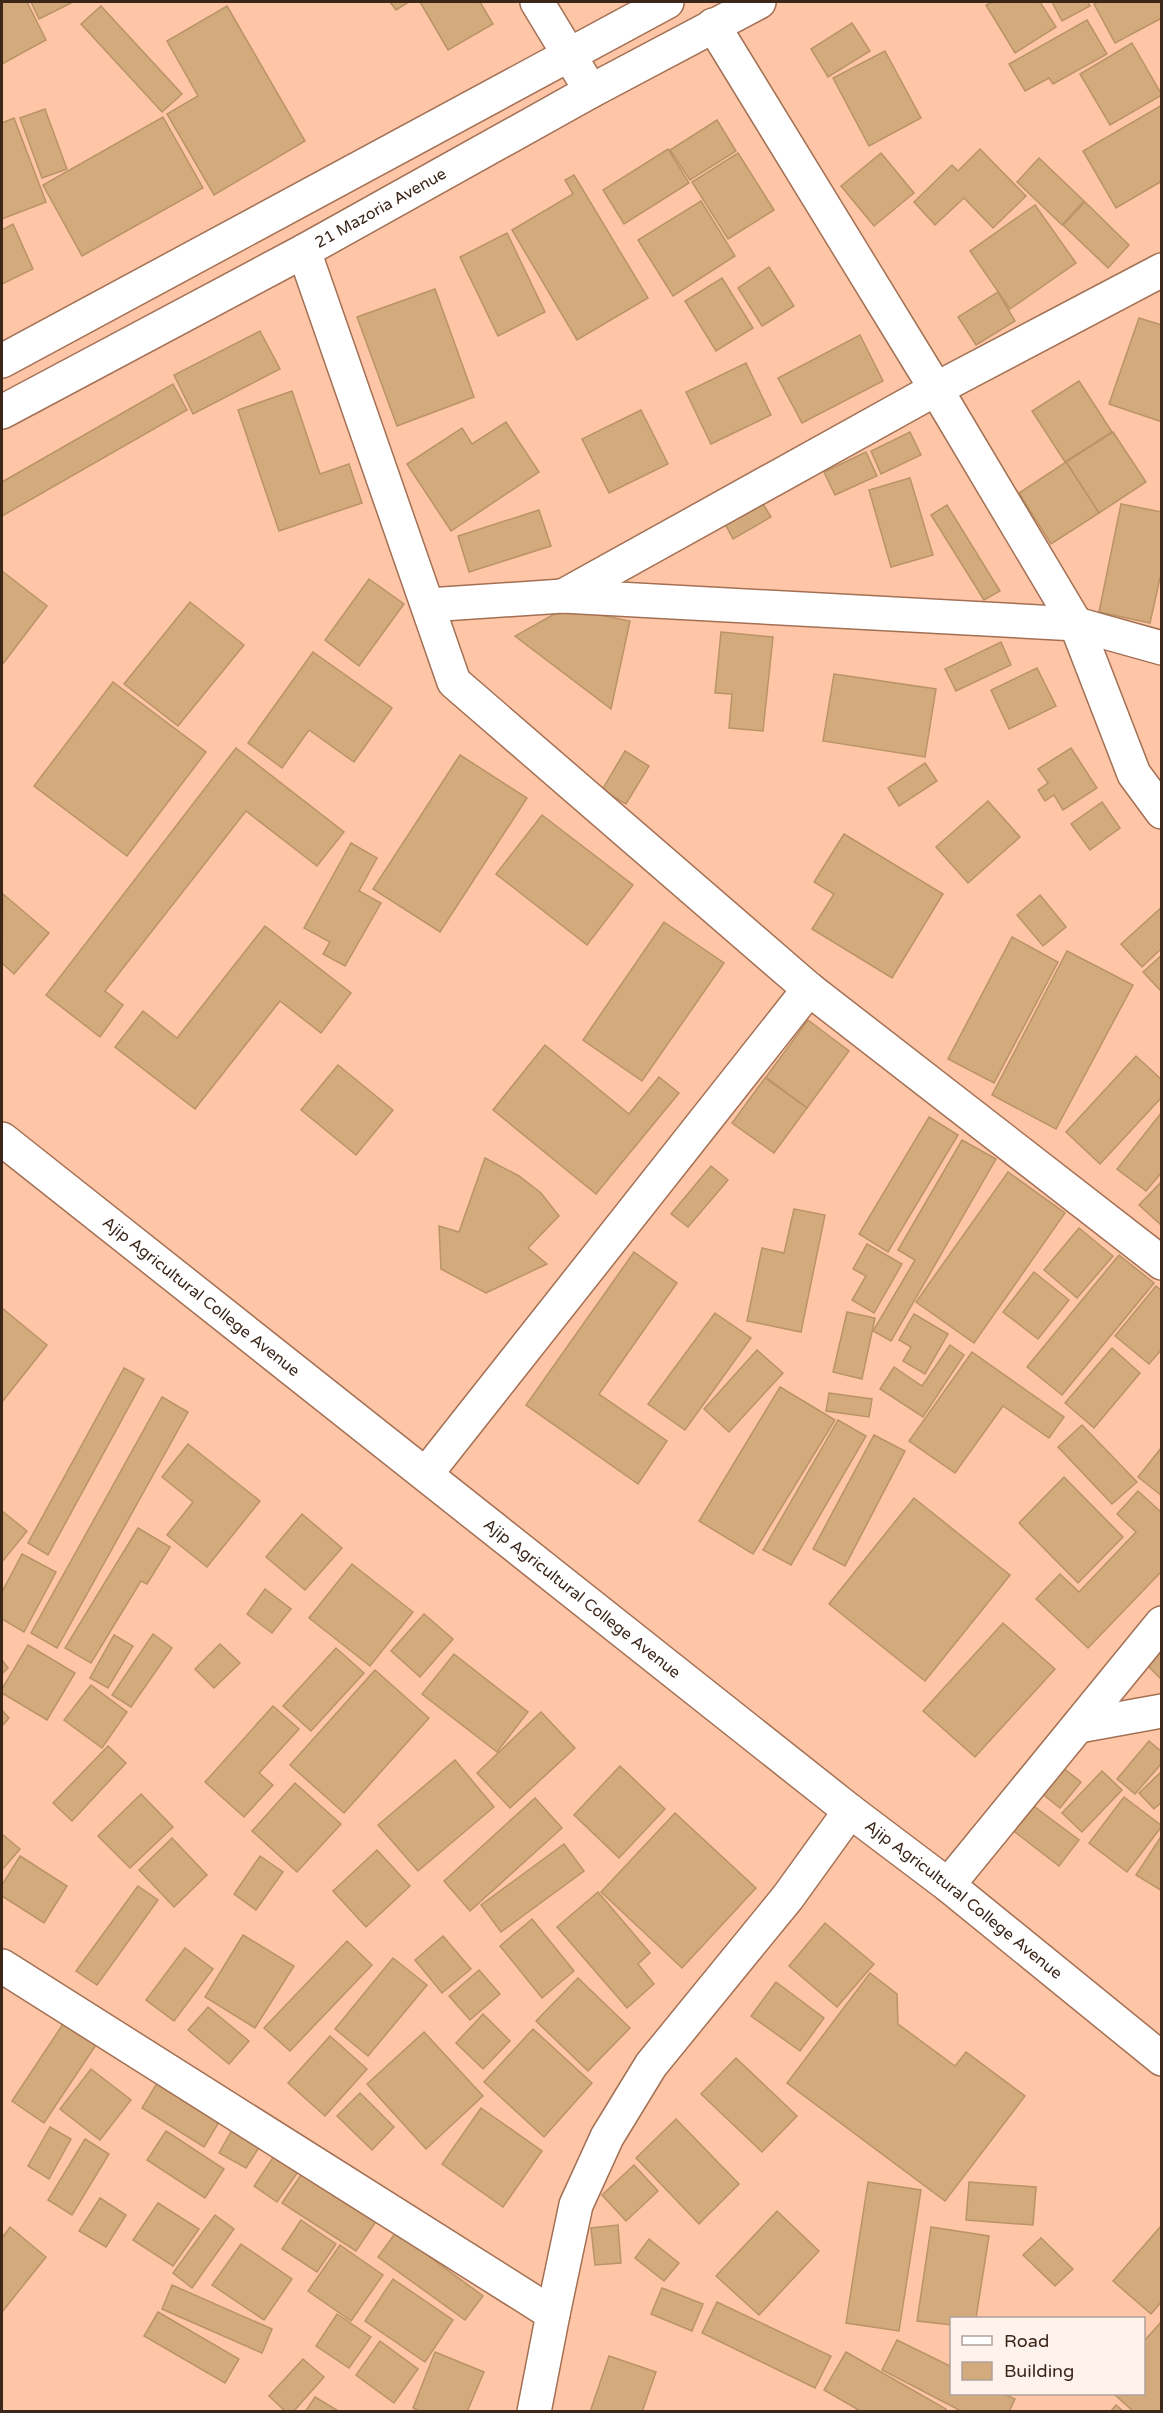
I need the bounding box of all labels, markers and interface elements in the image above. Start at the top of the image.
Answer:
street label: 21 Mazoria Avenue [312,164,450,253]
street label: Ajip Agricultural College Avenue [99,1213,304,1381]
street label: Ajip Agricultural College Avenue [479,1514,685,1683]
street label: Ajip Agricultural College Avenue [861,1816,1066,1984]
legend [950,2317,1145,2395]
text: Road [1004,2330,1049,2352]
text: Building [1004,2360,1074,2382]

